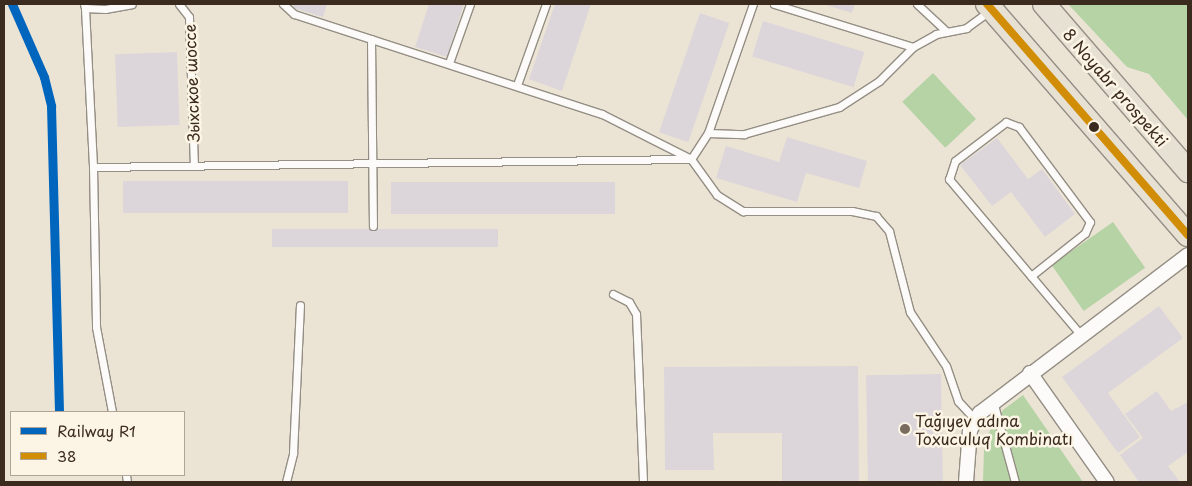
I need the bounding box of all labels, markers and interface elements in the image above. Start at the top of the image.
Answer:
street label: Зыхское шоссе [179,24,203,142]
street label: 8 Noyabr prospekti [1060,24,1172,150]
unlabelled marker [1089,122,1099,132]
place label: Tağıyev adına Toxuculuq Kombinatı [915,410,1072,448]
legend [10,411,185,476]
text: Railway R1 [57,419,136,442]
marker: Tağıyev adına Toxuculuq Kombinatı [899,423,911,435]
text: 38 [57,444,76,467]

